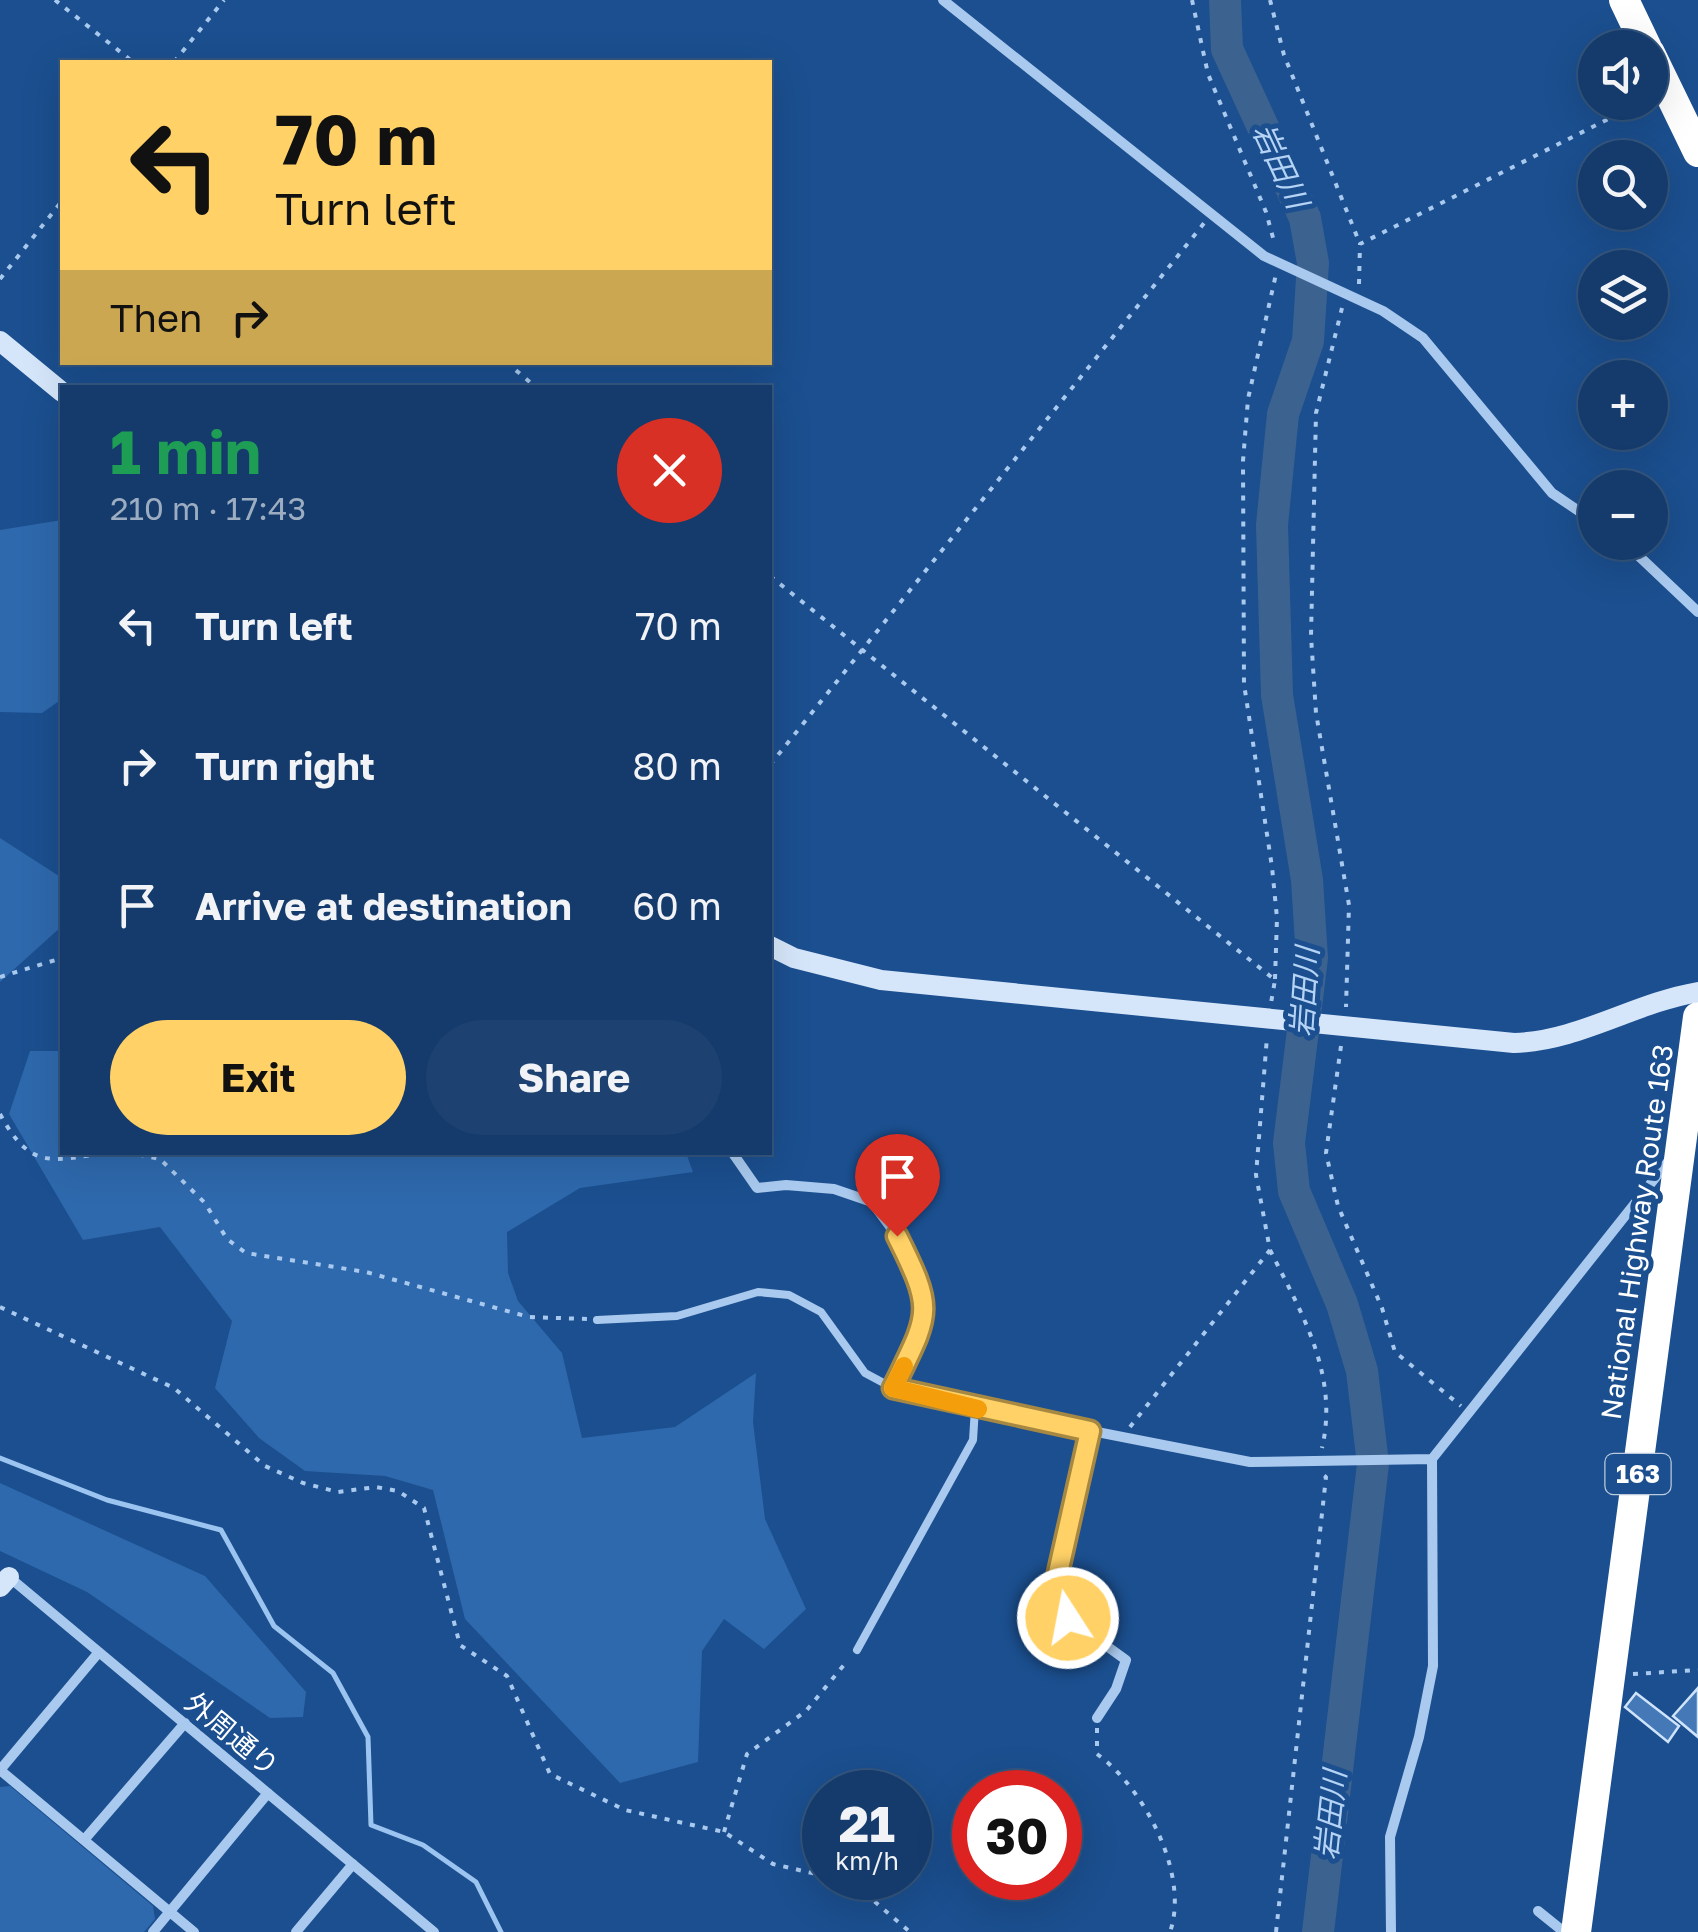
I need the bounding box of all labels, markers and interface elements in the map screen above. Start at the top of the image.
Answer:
map controls [1578,30,1668,560]
button: sound [1578,30,1668,120]
text: 70 m [275,96,437,180]
icon: left [110,100,240,230]
water label: 岩田川 [1246,117,1318,217]
button: search [1578,140,1668,230]
text: Turn left [275,181,457,235]
button: layers [1578,250,1668,340]
icon: right [222,290,277,345]
text: Then [110,295,202,340]
button: + [1578,360,1668,450]
text: 1 min [110,415,261,487]
button: close [617,418,722,523]
button: − [1578,470,1668,560]
text: 210 m · 17:43 [110,489,306,527]
icon: left [110,598,165,653]
text: Turn left [195,603,353,648]
text: 70 m [635,603,722,648]
icon: right [110,738,165,793]
text: Turn right [195,743,375,788]
text: 80 m [632,743,722,788]
icon: arrive [110,878,165,933]
text: Arrive at destination [195,883,572,928]
text: 60 m [632,883,722,928]
water label: 岩田川 [1283,943,1325,1038]
button: Exit [110,1020,406,1135]
button: Share [426,1020,722,1135]
street label: National Highway Route 163 [1594,1042,1679,1421]
pin [855,1134,940,1237]
icon: arrive [870,1149,925,1204]
road number: 163 [1606,1454,1670,1494]
position arrow [1016,1566,1120,1670]
street label: 外周通り [179,1685,286,1782]
water label: 岩田川 [1307,1765,1353,1862]
speed limit sign: 30 [952,1770,1082,1900]
text: 21 [839,1793,895,1853]
text: km/h [835,1845,899,1876]

